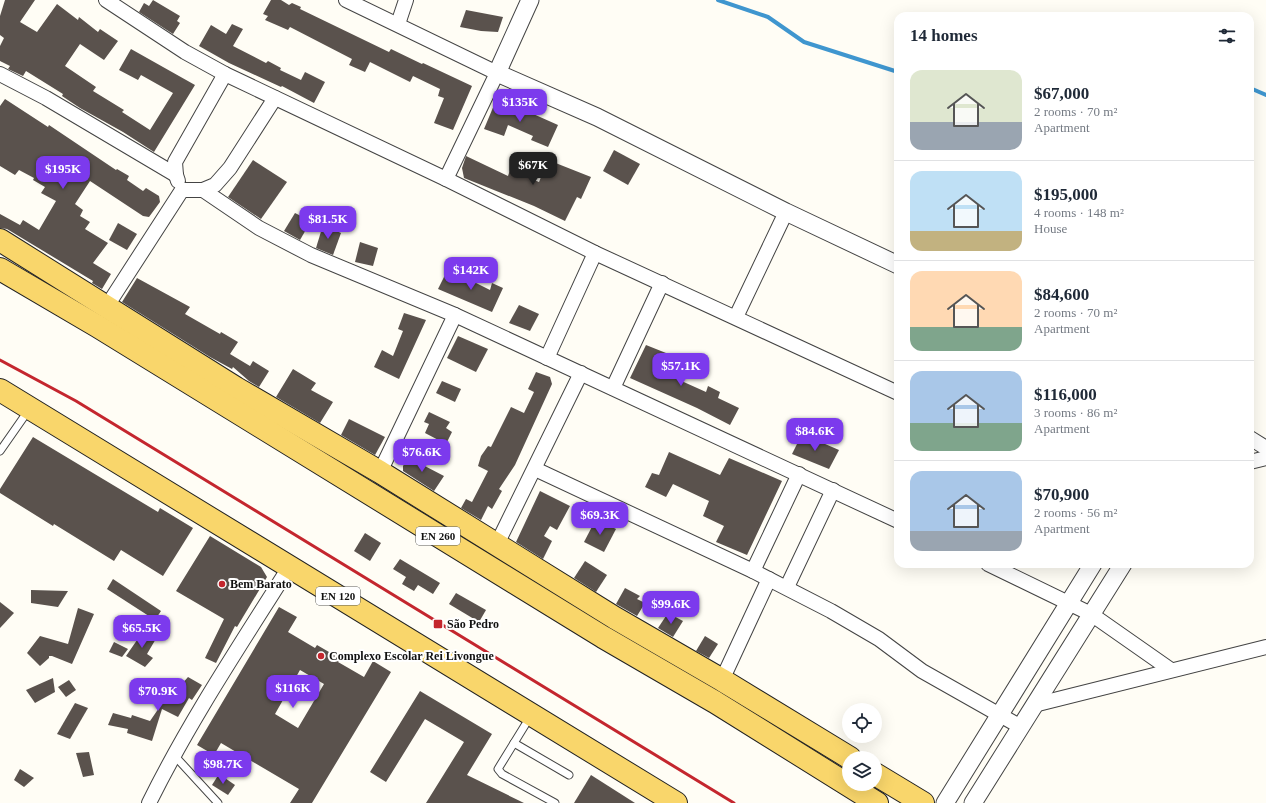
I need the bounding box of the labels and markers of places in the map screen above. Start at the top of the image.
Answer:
pin: $135K [492,89,548,123]
pin: $67K [509,152,557,186]
pin: $195K [35,156,91,190]
pin: $81.5K [295,206,361,240]
pin: $142K [443,257,499,291]
pin: $57.1K [648,353,714,387]
pin: $84.6K [782,418,848,452]
pin: $76.6K [389,439,455,473]
pin: $69.3K [567,502,633,536]
place label: Bem Barato [230,577,292,591]
marker: Bem Barato [217,579,227,589]
pin: $99.6K [638,591,704,625]
pin: $65.5K [109,615,175,649]
place label: São Pedro [447,617,499,631]
marker: São Pedro [432,618,444,630]
place label: Complexo Escolar Rei Livongue [329,649,494,663]
marker: Complexo Escolar Rei Livongue [316,651,326,661]
pin: $116K [265,675,321,709]
pin: $70.9K [125,678,191,712]
pin: $98.7K [190,751,256,785]

